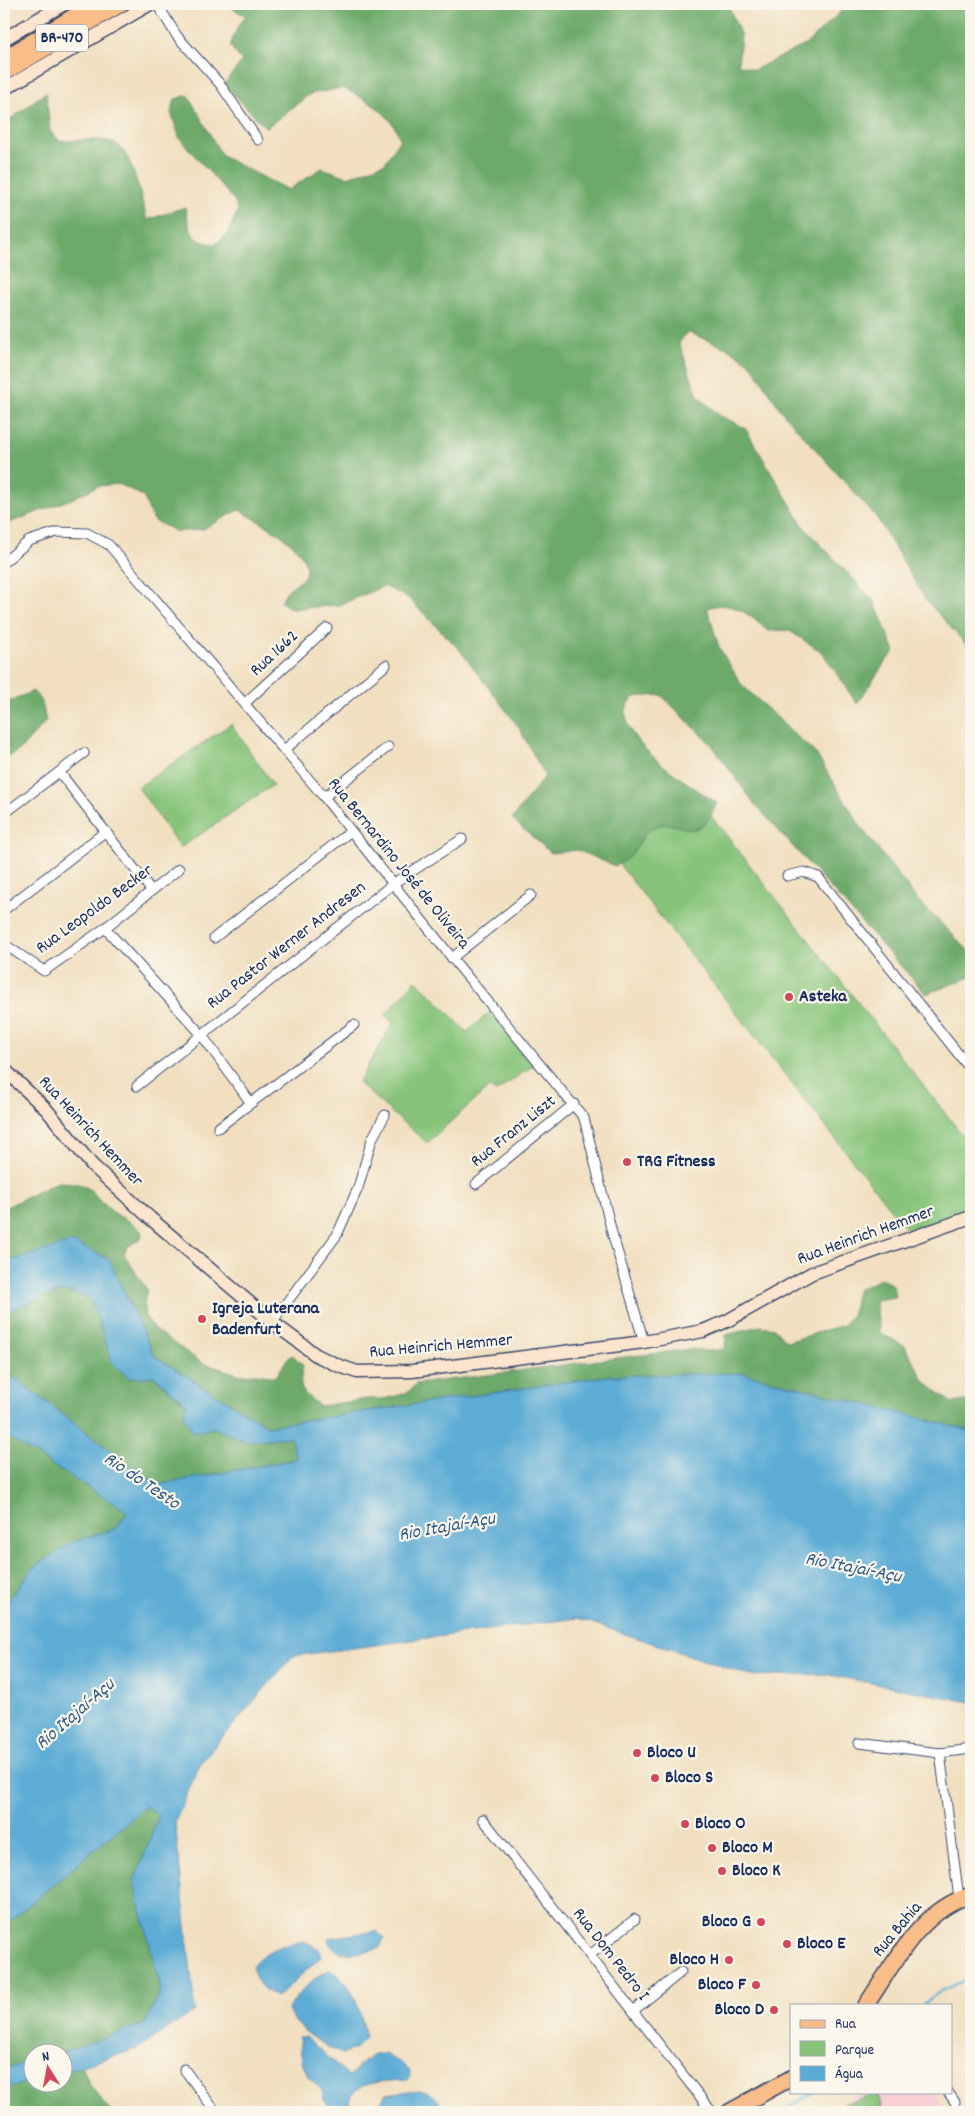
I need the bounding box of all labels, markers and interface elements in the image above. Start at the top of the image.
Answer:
road number: BR-470 [36,24,88,52]
street label: Rua 1662 [245,625,305,683]
street label: Rua Bernardino José de Oliveira [321,773,475,955]
street label: Rua Leopoldo Becker [31,859,159,961]
street label: Rua Pastor Werner Andresen [202,876,372,1016]
place label: Asteka [799,985,847,1010]
marker: Asteka [783,991,795,1003]
street label: Rua Heinrich Hemmer [32,1071,148,1193]
street label: Rua Franz Liszt [466,1090,562,1174]
place label: TRG Fitness [637,1150,716,1175]
marker: TRG Fitness [621,1156,633,1168]
street label: Rua Heinrich Hemmer [794,1200,938,1272]
place label: Igreja Luterana Badenfurt [212,1297,319,1343]
marker: Igreja Luterana Badenfurt [196,1313,208,1325]
street label: Rua Heinrich Hemmer [368,1328,514,1366]
water label: Rio do Testo [98,1447,186,1518]
water label: Rio Itajaí-Açu [397,1506,499,1550]
water label: Rio Itajaí-Açu [803,1546,905,1592]
water label: Rio Itajaí-Açu [30,1672,123,1757]
place label: Bloco U [647,1741,696,1766]
marker: Bloco U [631,1747,643,1759]
place label: Bloco S [665,1766,713,1791]
marker: Bloco S [649,1772,661,1784]
place label: Bloco O [695,1812,746,1837]
marker: Bloco O [679,1818,691,1830]
place label: Bloco M [722,1836,773,1861]
marker: Bloco M [706,1842,718,1854]
place label: Bloco K [732,1859,781,1884]
marker: Bloco K [716,1865,728,1877]
street label: Rua Bahia [867,1896,929,1963]
street label: Rua Dom Pedro I [566,1903,655,2007]
place label: Bloco G [702,1910,751,1935]
marker: Bloco G [755,1916,767,1928]
place label: Bloco E [797,1932,846,1957]
marker: Bloco E [781,1938,793,1950]
place label: Bloco H [670,1948,719,1973]
marker: Bloco H [723,1954,735,1966]
place label: Bloco F [698,1973,747,1998]
marker: Bloco F [750,1979,762,1991]
place label: Bloco D [715,1998,765,2023]
marker: Bloco D [768,2004,780,2016]
legend [790,2004,952,2094]
text: Rua [835,2014,857,2036]
text: Parque [835,2040,875,2062]
north arrow [22,2044,72,2094]
text: N [41,2047,51,2068]
text: Água [835,2064,864,2086]

